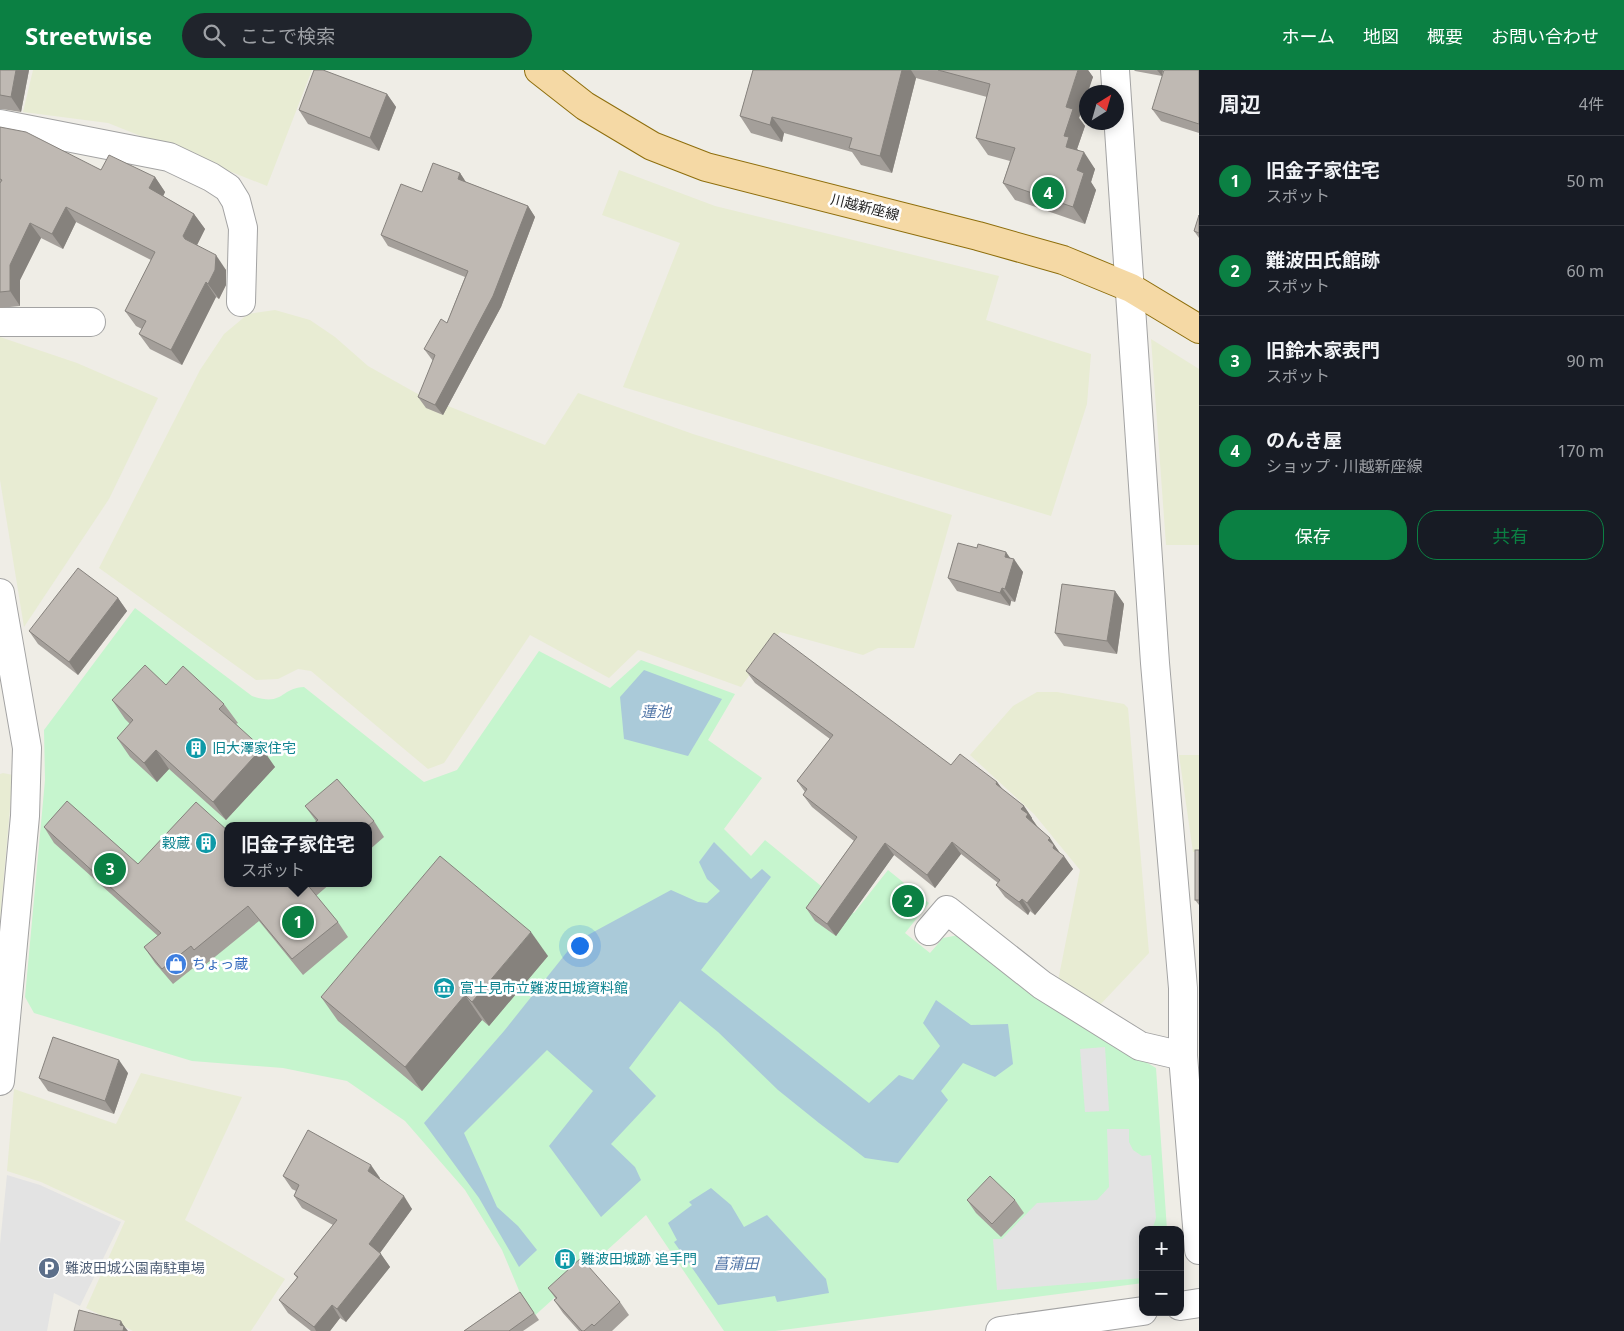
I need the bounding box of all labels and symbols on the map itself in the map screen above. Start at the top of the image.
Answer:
north arrow [1079,85,1124,130]
pin: 4 [1032,174,1064,212]
street label: 川越新座線 [829,189,901,224]
water label: 蓮池 [641,701,673,721]
building icon: 旧大澤家住宅 [184,736,208,760]
place label: 旧大澤家住宅 [212,738,296,757]
building icon: 穀蔵 [194,831,218,855]
place label: 穀蔵 [162,833,190,852]
pin: 3 [94,850,126,888]
pin: 2 [892,882,924,920]
pin: 1 [282,903,314,941]
your location [567,933,593,959]
shop icon: ちょっ蔵 [164,952,188,976]
place label: ちょっ蔵 [192,954,248,973]
museum icon: 富士見市立難波田城資料館 [432,976,456,1000]
place label: 富士見市立難波田城資料館 [460,978,628,997]
building icon: 難波田城跡 追手門 [553,1247,577,1271]
place label: 難波田城跡 追手門 [581,1249,697,1268]
water label: 菖蒲田 [713,1253,760,1273]
parking icon: 難波田城公園南駐車場 [37,1256,61,1280]
place label: 難波田城公園南駐車場 [65,1258,205,1277]

